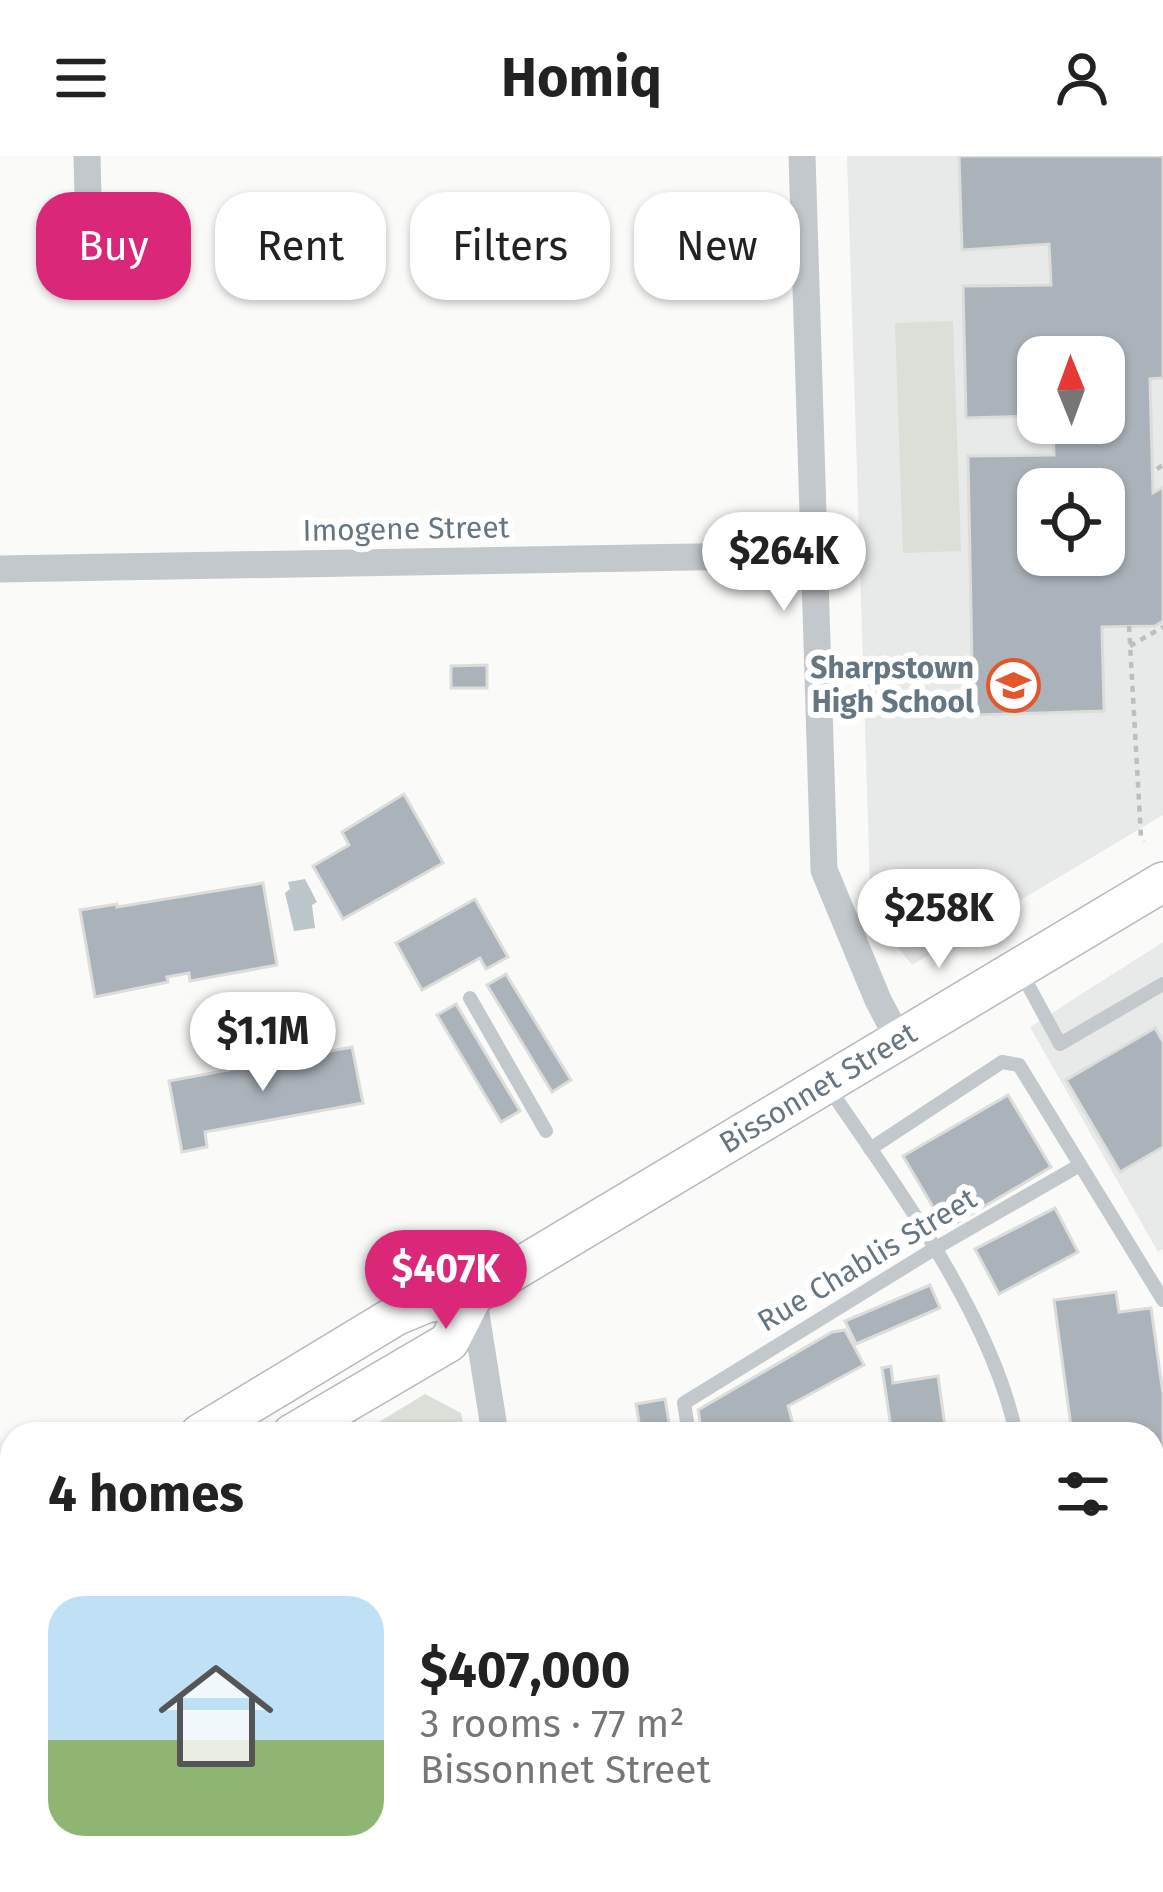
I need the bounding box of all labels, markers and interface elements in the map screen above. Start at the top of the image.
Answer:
icon: menu [48,45,114,111]
icon: person [1049,45,1115,111]
text: Homiq [501,46,662,110]
chip: Buy [36,192,191,300]
chip: Rent [215,192,386,300]
chip: Filters [410,192,610,300]
chip: New [634,192,800,300]
north arrow [1017,336,1125,444]
map controls [1017,336,1125,576]
button: locate [1017,468,1125,576]
street label: Imogene Street [302,509,510,549]
pin: $264K [700,512,868,614]
text: $264K [729,528,839,574]
place label: Sharpstown High School [810,650,974,720]
school or university icon: Sharpstown High School [985,657,1041,713]
pin: $258K [855,869,1023,971]
text: $258K [884,885,994,931]
pin: $1.1M [179,992,347,1094]
text: $1.1M [217,1008,309,1054]
street label: Bissonnet Street [713,1015,923,1161]
street label: Rue Chablis Street [751,1180,983,1339]
pin: $407K [362,1230,530,1332]
text: $407K [392,1246,500,1292]
icon: filters [1050,1461,1116,1527]
text: 4 homes [48,1463,244,1525]
text: $407,000 [420,1639,631,1701]
icon: home [144,1644,288,1788]
text: 3 rooms · 77 m² [420,1701,685,1747]
text: Bissonnet Street [420,1747,711,1793]

